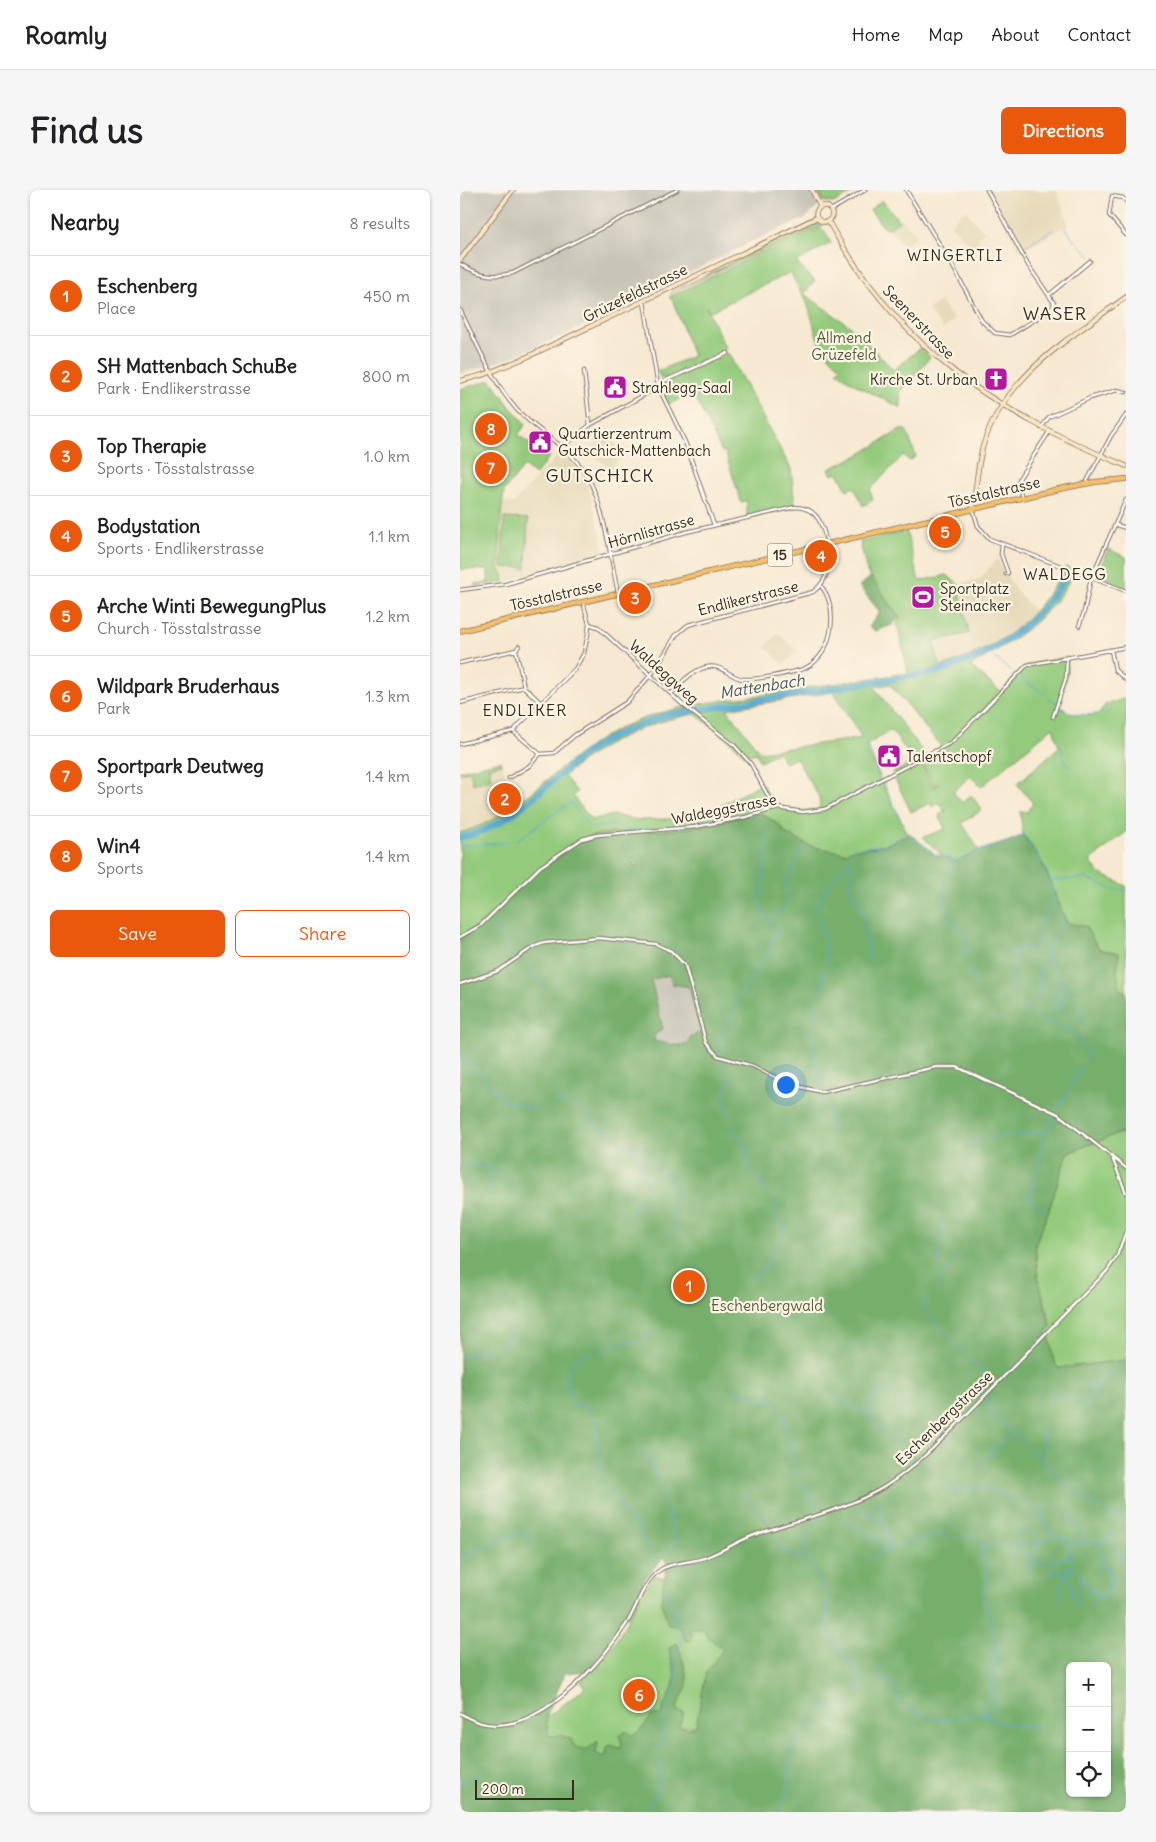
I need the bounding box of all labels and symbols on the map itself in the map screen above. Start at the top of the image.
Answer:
district label: WINGERTLI [907,245,1003,265]
street label: Grüzefeldstrasse [580,260,690,326]
street label: Seenerstrasse [879,281,959,363]
district label: WASER [1023,302,1087,325]
park label: Allmend Grüzefeld [811,328,877,364]
church icon: Kirche St. Urban [983,366,1009,392]
place label: Kirche St. Urban [870,370,978,389]
public building icon: Strahlegg-Saal [602,374,628,400]
place label: Strahlegg-Saal [632,378,731,397]
pin: 8 [475,410,507,448]
place label: Quartierzentrum Gutschick-Mattenbach [558,424,711,460]
public building icon: Quartierzentrum Gutschick-Mattenbach [527,429,553,455]
pin: 7 [475,449,507,487]
district label: GUTSCHICK [546,464,654,487]
street label: Tösstalstrasse [946,472,1042,512]
street label: Hörnlistrasse [606,510,696,552]
pin: 5 [929,513,961,551]
pin: 4 [805,537,837,575]
road number: 15 [768,544,792,566]
district label: WALDEGG [1023,564,1107,584]
street label: Tösstalstrasse [508,575,604,615]
street label: Endlikerstrasse [696,576,800,620]
pin: 3 [619,579,651,617]
place label: Sportplatz Steinacker [940,579,1011,615]
sports icon: Sportplatz Steinacker [910,584,936,610]
street label: Waldeggweg [625,636,703,708]
water label: Mattenbach [718,669,807,703]
district label: ENDLIKER [483,700,567,720]
public building icon: Talentschopf [876,743,902,769]
place label: Talentschopf [906,747,992,766]
pin: 2 [489,780,521,818]
street label: Waldeggstrasse [670,789,778,829]
your location [773,1072,799,1098]
pin: 1 [673,1267,705,1305]
park label: Eschenbergwald [711,1296,823,1315]
street label: Eschenbergstrasse [892,1367,996,1469]
pin: 6 [623,1676,655,1714]
scale bar [475,1777,574,1800]

